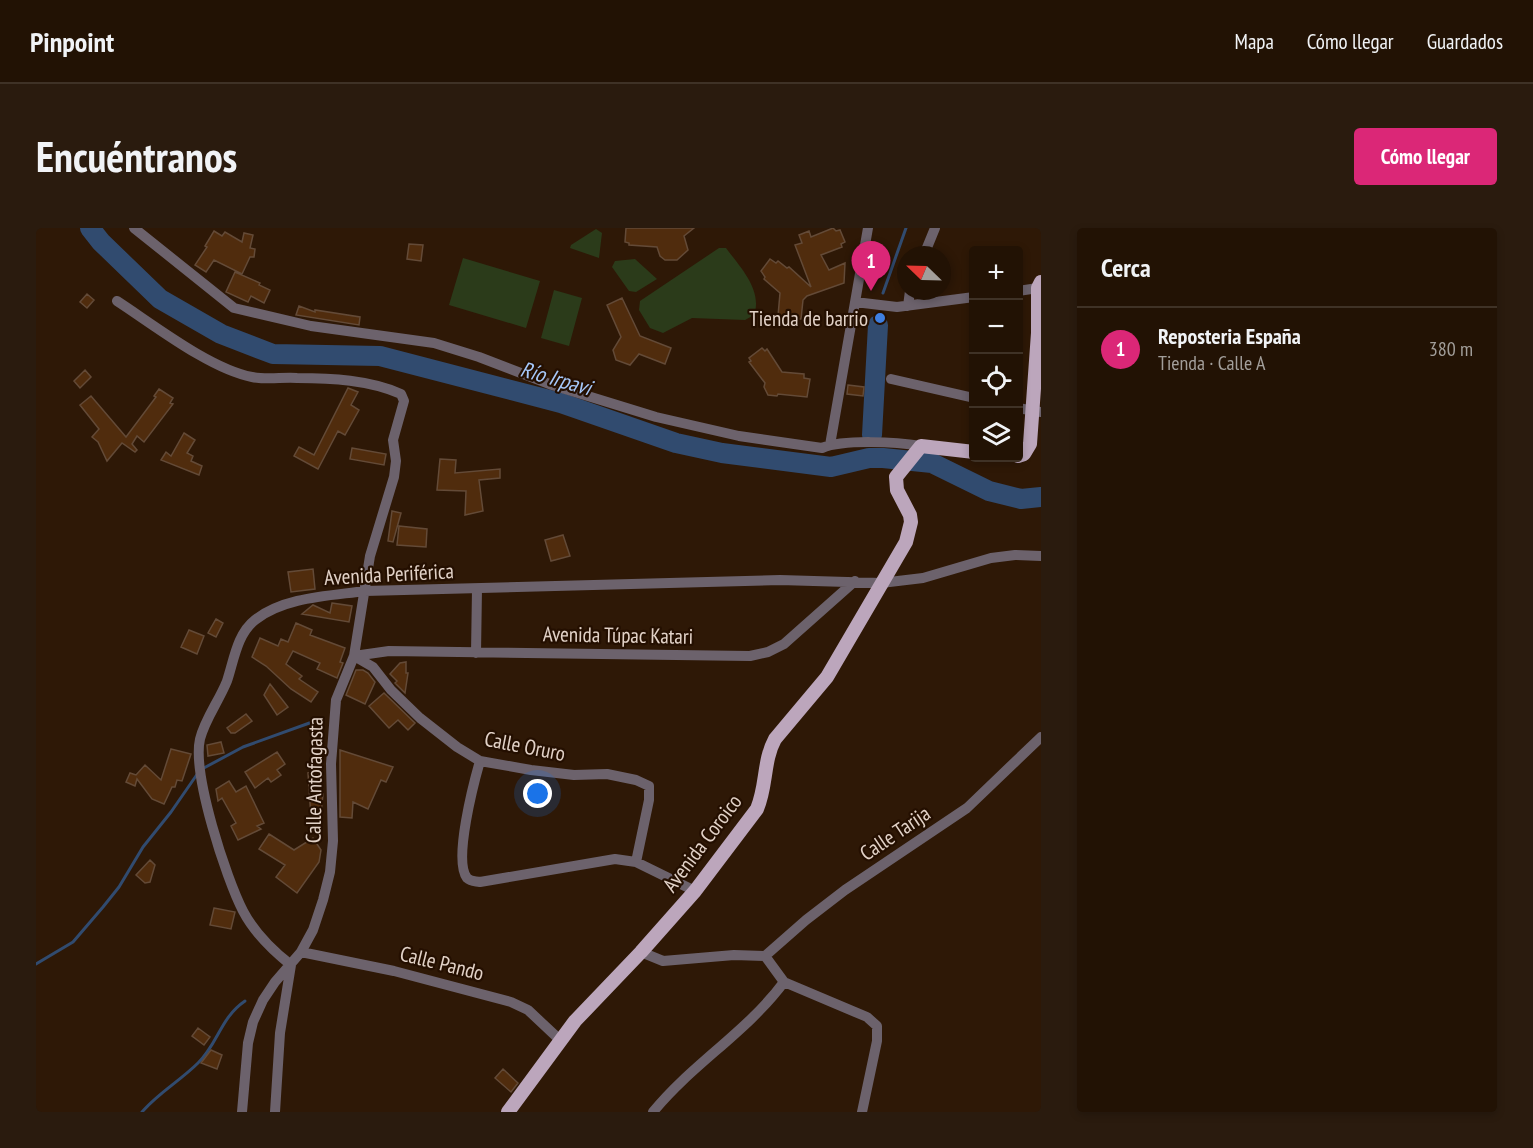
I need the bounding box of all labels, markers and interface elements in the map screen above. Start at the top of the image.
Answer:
text: Pinpoint [30,23,114,60]
text: Mapa [1235,28,1274,55]
text: Cómo llegar [1307,28,1394,55]
text: Guardados [1427,28,1503,55]
button: Cómo llegar [1354,128,1497,185]
text: Encuéntranos [36,129,237,184]
pin: 1 [852,242,890,291]
north arrow [897,246,951,300]
map controls [969,246,1023,462]
button: + [969,246,1023,300]
text: Cerca [1101,251,1151,284]
button: − [969,300,1023,354]
place label: Tienda de barrio [749,305,868,332]
marker: Tienda de barrio [873,311,887,325]
text: Reposteria España [1158,322,1301,350]
text: 1 [1116,336,1125,362]
text: 380 m [1429,336,1473,362]
text: Tienda · Calle A [1158,350,1265,376]
button: locate [969,354,1023,408]
water label: Río Irpavi [517,355,598,402]
button: layers [969,408,1023,462]
street label: Avenida Periférica [323,557,455,591]
street label: Avenida Túpac Katari [543,620,693,650]
street label: Calle Antofagasta [299,717,329,843]
street label: Calle Oruro [482,725,568,767]
your location [523,779,552,808]
street label: Avenida Coroico [656,789,748,897]
street label: Calle Tarija [855,800,935,866]
street label: Calle Pando [397,940,487,986]

